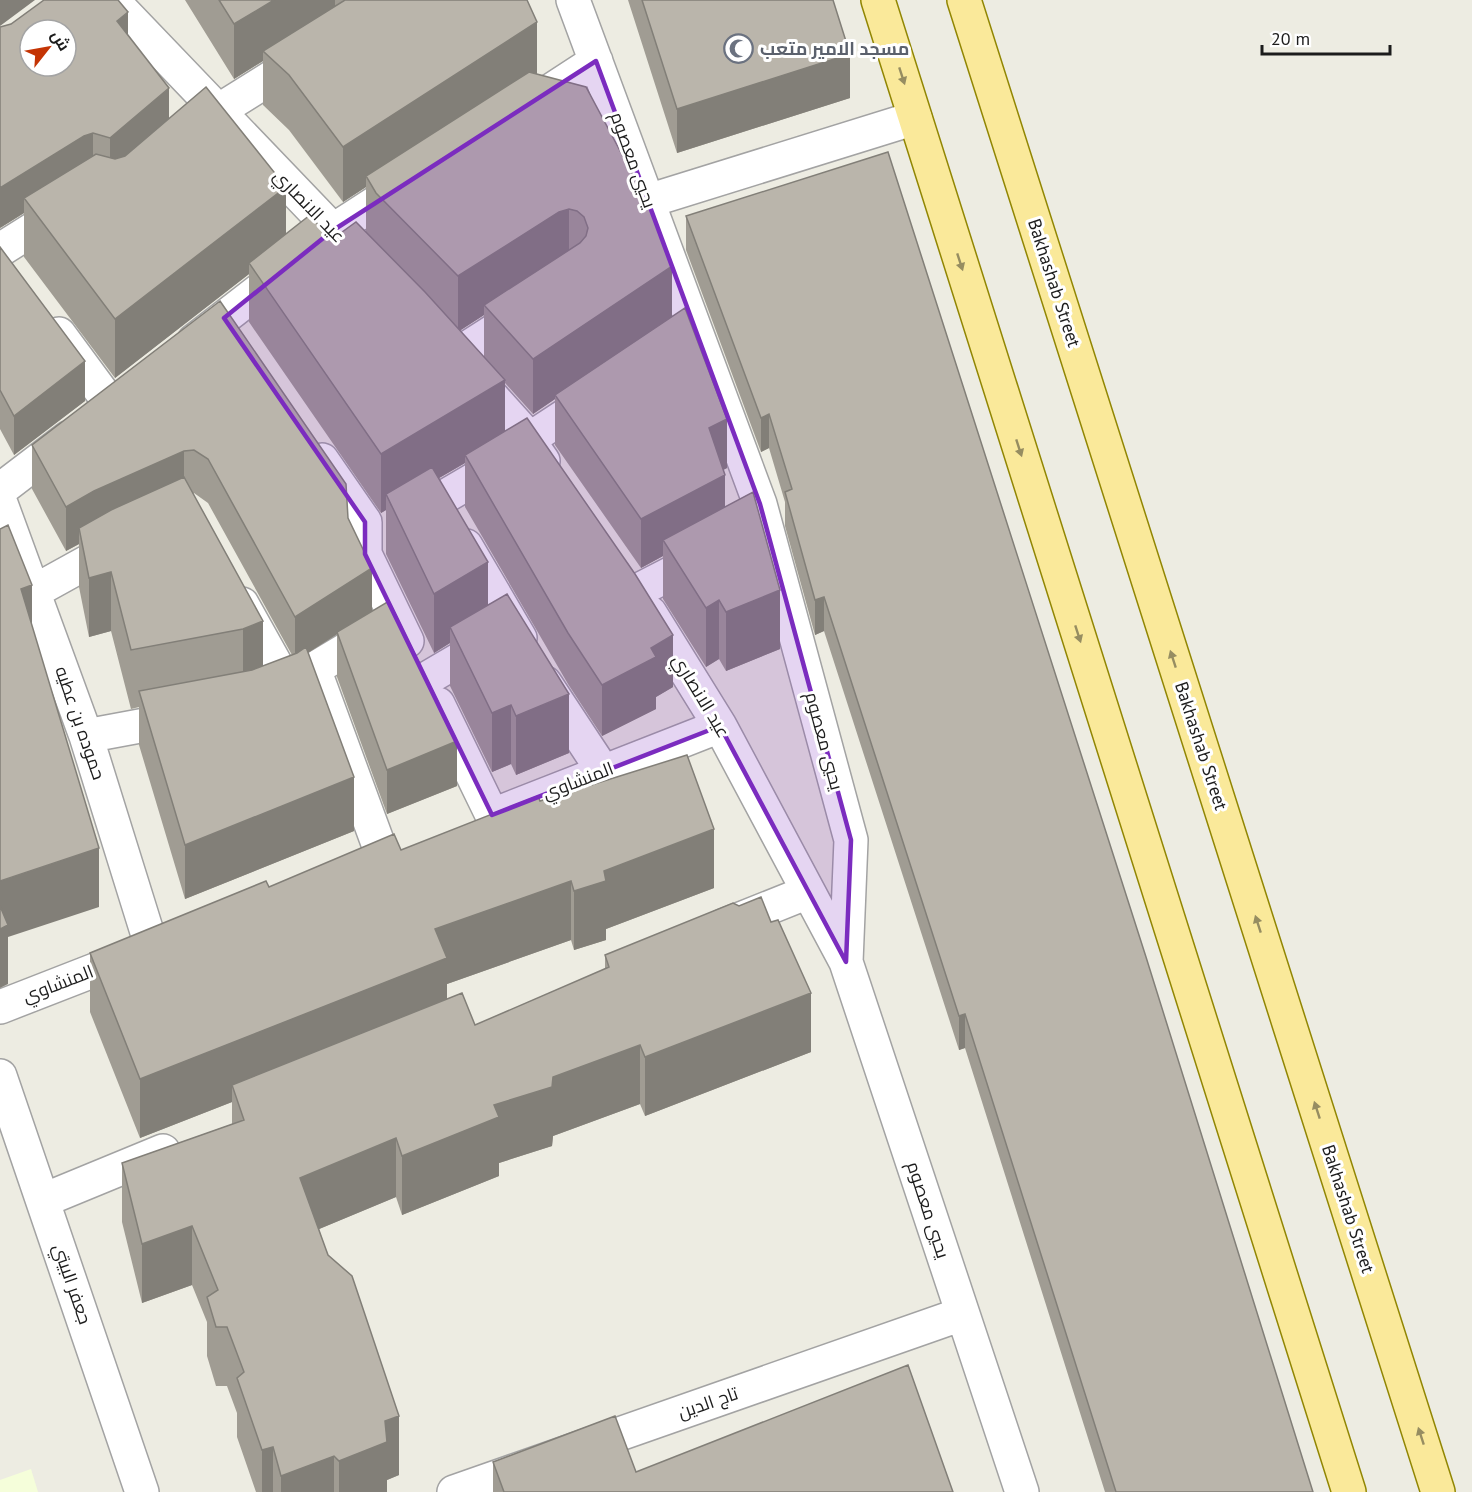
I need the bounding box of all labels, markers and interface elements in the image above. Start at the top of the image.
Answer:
north arrow [18,18,78,78]
scale bar [1262,18,1390,56]
text: ش [47,26,75,54]
text: 20 m [1271,27,1310,50]
mosque icon: مسجد الامير متعب [723,33,755,65]
place label: مسجد الامير متعب [760,37,910,60]
one-way arrow [897,67,907,85]
street label: يحيي معصوم [605,109,662,211]
street label: عيد الانصاري [267,164,350,249]
street label: Bakhashab Street [1023,216,1086,350]
one-way arrow [956,253,965,271]
one-way arrow [1015,439,1024,457]
one-way arrow [1074,625,1083,643]
street label: عيد الانصاري [665,650,735,743]
one-way arrow [1168,650,1178,668]
street label: حموده بن عطيه [50,663,111,783]
street label: Bakhashab Street [1170,679,1233,813]
street label: يحيي معصوم [799,689,849,793]
street label: المنشاوي [539,757,618,807]
one-way arrow [1253,915,1262,933]
street label: المنشاوي [19,960,98,1010]
one-way arrow [1312,1101,1321,1119]
street label: Bakhashab Street [1317,1142,1380,1276]
street label: يحيي معصوم [901,1159,955,1262]
street label: جعفر البيتي [45,1241,97,1328]
street label: تاج الدين [675,1381,741,1424]
one-way arrow [1415,1427,1425,1445]

